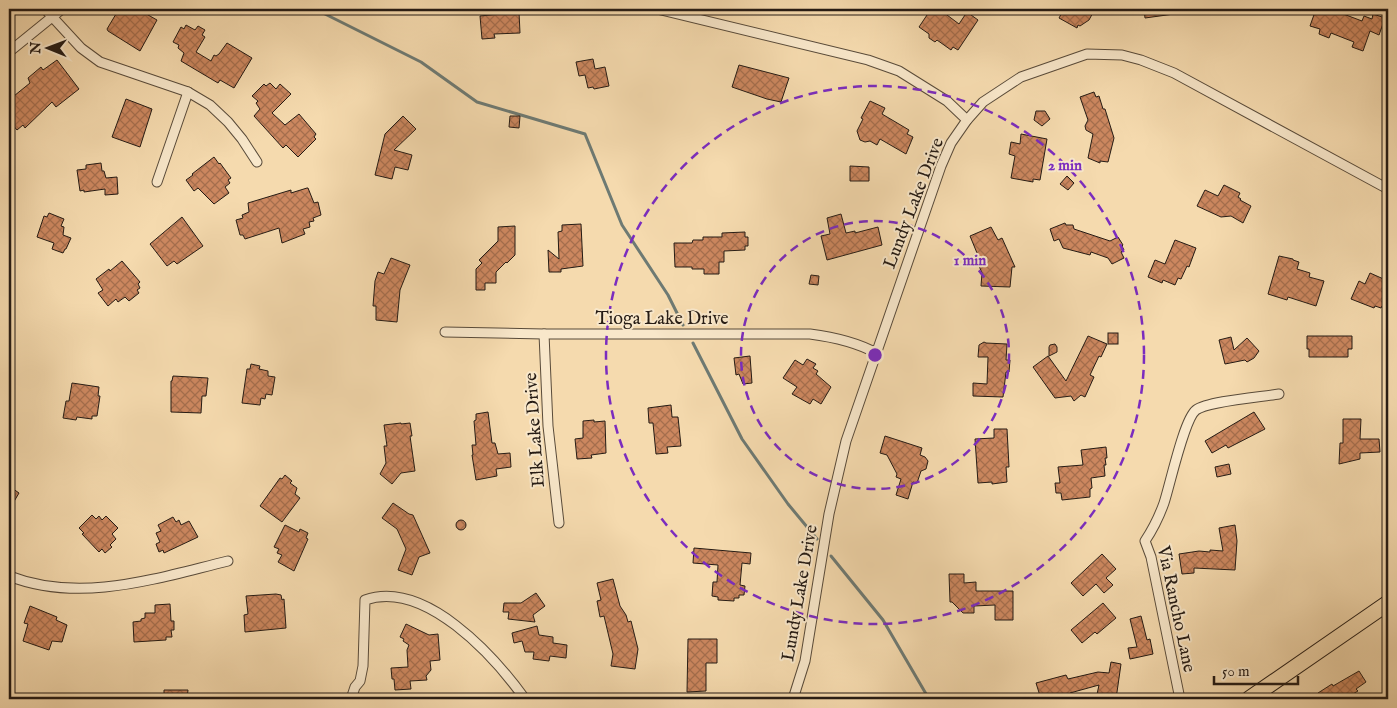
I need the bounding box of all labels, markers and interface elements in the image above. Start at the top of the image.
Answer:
north arrow [22,22,72,72]
text: N [27,42,45,55]
street label: Lundy Lake Drive [879,135,950,272]
text: 2 min [1048,156,1082,175]
text: 1 min [954,251,986,270]
street label: Tioga Lake Drive [595,308,729,331]
centre of rings [866,346,884,364]
street label: Elk Lake Drive [520,372,551,488]
street label: Lundy Lake Drive [777,523,824,663]
street label: Via Rancho Lane [1151,543,1200,675]
scale bar [1214,653,1298,685]
text: 50 m [1222,662,1250,681]

